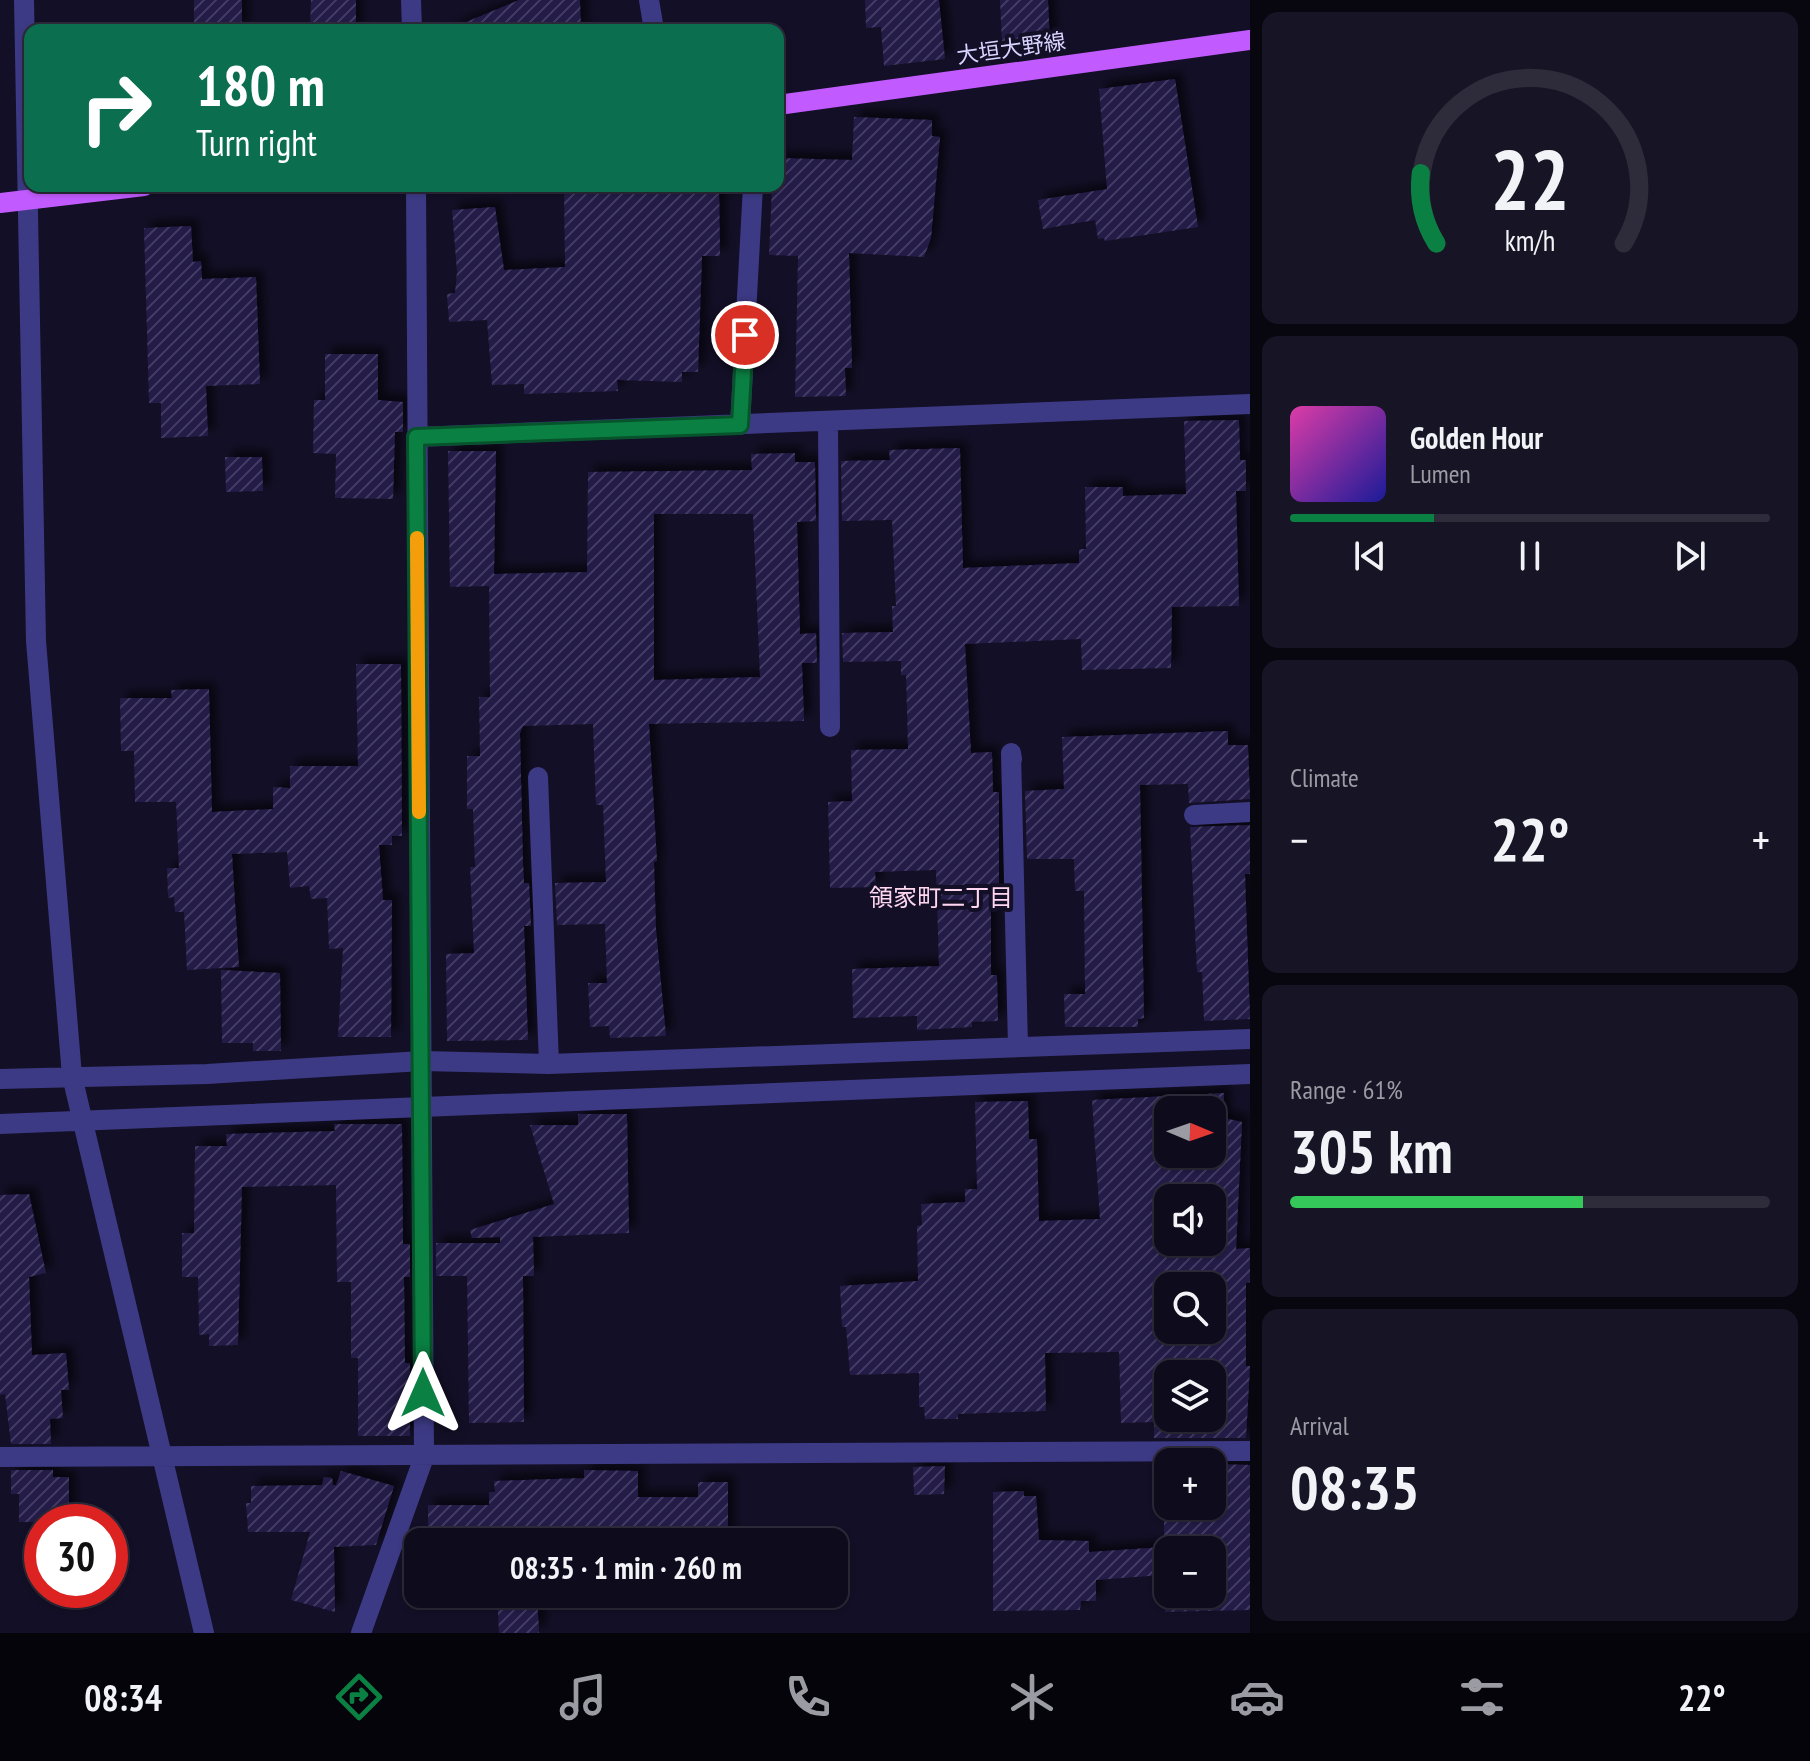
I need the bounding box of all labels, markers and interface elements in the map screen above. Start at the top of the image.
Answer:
street label: 大垣大野線 [955,26,1067,70]
text: 180 m [196,49,325,121]
icon: right [64,56,168,160]
text: Turn right [196,119,317,166]
text: 22 [1490,125,1570,233]
text: km/h [1505,222,1555,259]
pin [711,301,779,369]
icon: arrive [723,313,767,357]
text: Golden Hour [1410,418,1543,457]
text: Lumen [1410,457,1471,490]
icon: previous [1348,534,1392,578]
icon: pause [1508,534,1552,578]
icon: next [1668,534,1712,578]
text: Climate [1290,761,1359,794]
text: 22° [1490,800,1570,878]
text: − [1290,811,1308,868]
text: + [1752,811,1770,868]
district label: 領家町二丁目 [869,882,1013,913]
text: Range · 61% [1290,1073,1403,1106]
north arrow [1154,1096,1226,1168]
map controls [1154,1096,1226,1608]
text: 305 km [1290,1112,1453,1190]
button: sound [1154,1184,1226,1256]
button: search [1154,1272,1226,1344]
position arrow [381,1351,465,1435]
button: layers [1154,1360,1226,1432]
text: Arrival [1290,1409,1349,1442]
button: + [1154,1448,1226,1520]
text: 08:35 [1290,1448,1420,1526]
speed limit sign: 30 [24,1504,128,1608]
button: − [1154,1536,1226,1608]
text: 08:35 · 1 min · 260 m [510,1548,742,1587]
icon: directions [331,1669,387,1725]
icon: music [555,1669,611,1725]
icon: phone [780,1669,836,1725]
icon: climate [1004,1669,1060,1725]
icon: car [1229,1669,1285,1725]
icon: filters [1454,1669,1510,1725]
text: 08:34 [84,1674,162,1721]
text: 22° [1678,1674,1726,1721]

